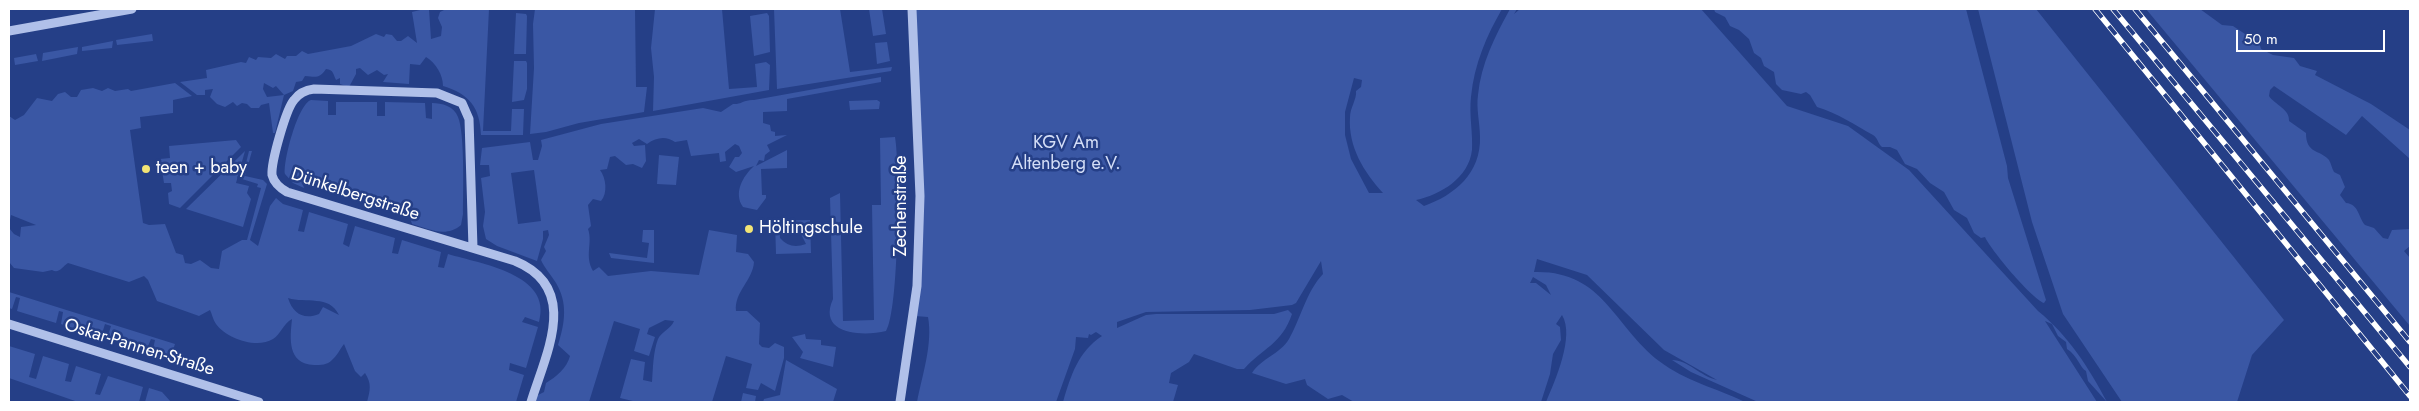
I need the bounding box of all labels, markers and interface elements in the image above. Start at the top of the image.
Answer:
scale bar [2239,20,2388,52]
text: 50 m [2244,28,2278,50]
park label: KGV Am Altenberg e.V. [1011,133,1121,176]
street label: Zechenstraße [891,155,913,257]
place label: teen + baby [156,158,247,180]
marker: teen + baby [140,163,152,175]
street label: Dünkelbergstraße [288,164,422,226]
place label: Höltingschule [759,218,863,240]
marker: Höltingschule [743,223,755,235]
street label: Oskar-Pannen-Straße [61,315,217,381]

